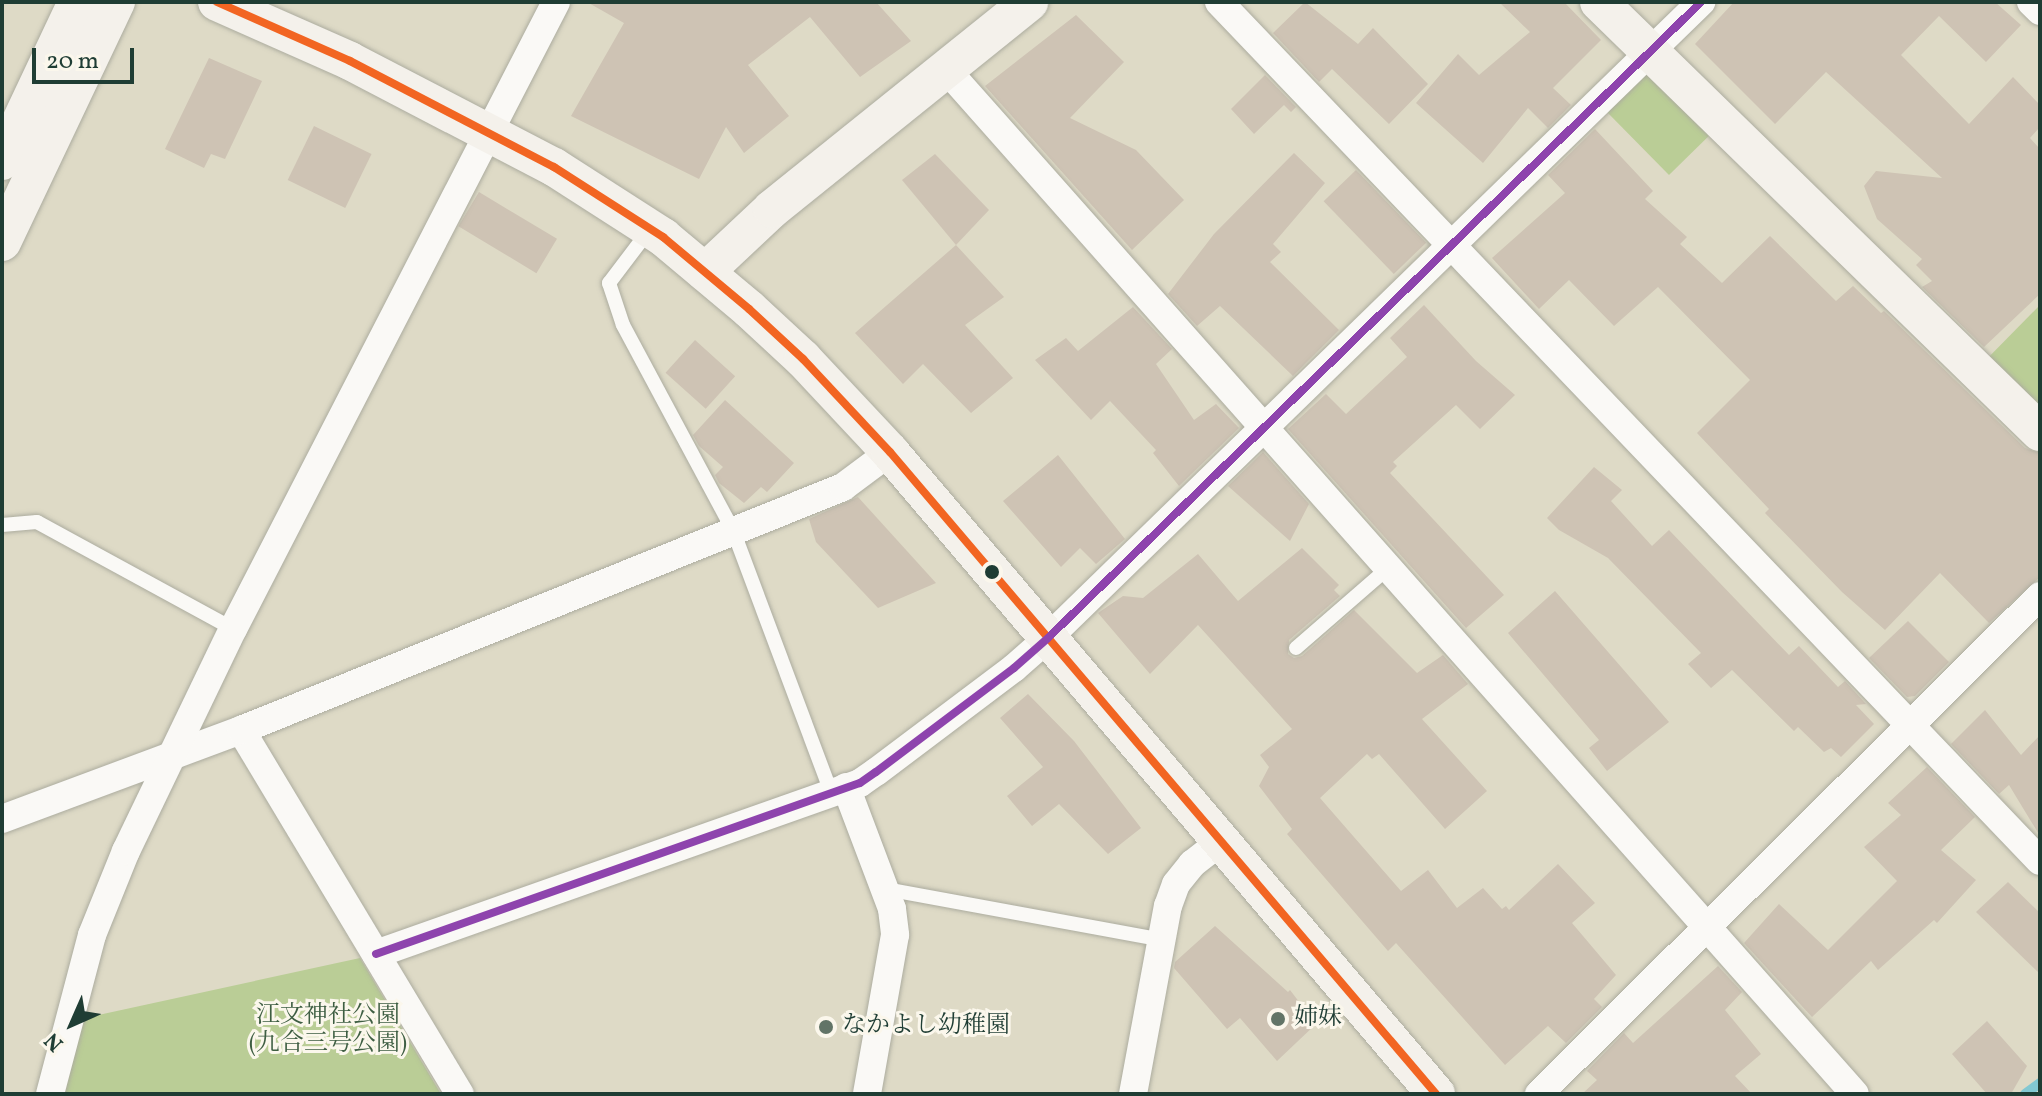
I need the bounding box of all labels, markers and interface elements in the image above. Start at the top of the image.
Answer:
scale bar [36,32,138,82]
text: 20 m [46,45,99,79]
unlabelled marker [984,564,1000,580]
north arrow [32,984,112,1064]
park label: 江文神社公園 (九合三号公園) [249,1003,407,1059]
place label: 姉妹 [1294,1005,1342,1033]
marker: 姉妹 [1269,1010,1287,1028]
place label: なかよし幼稚園 [842,1013,1010,1041]
marker: なかよし幼稚園 [817,1018,835,1036]
text: N [38,1025,71,1058]

